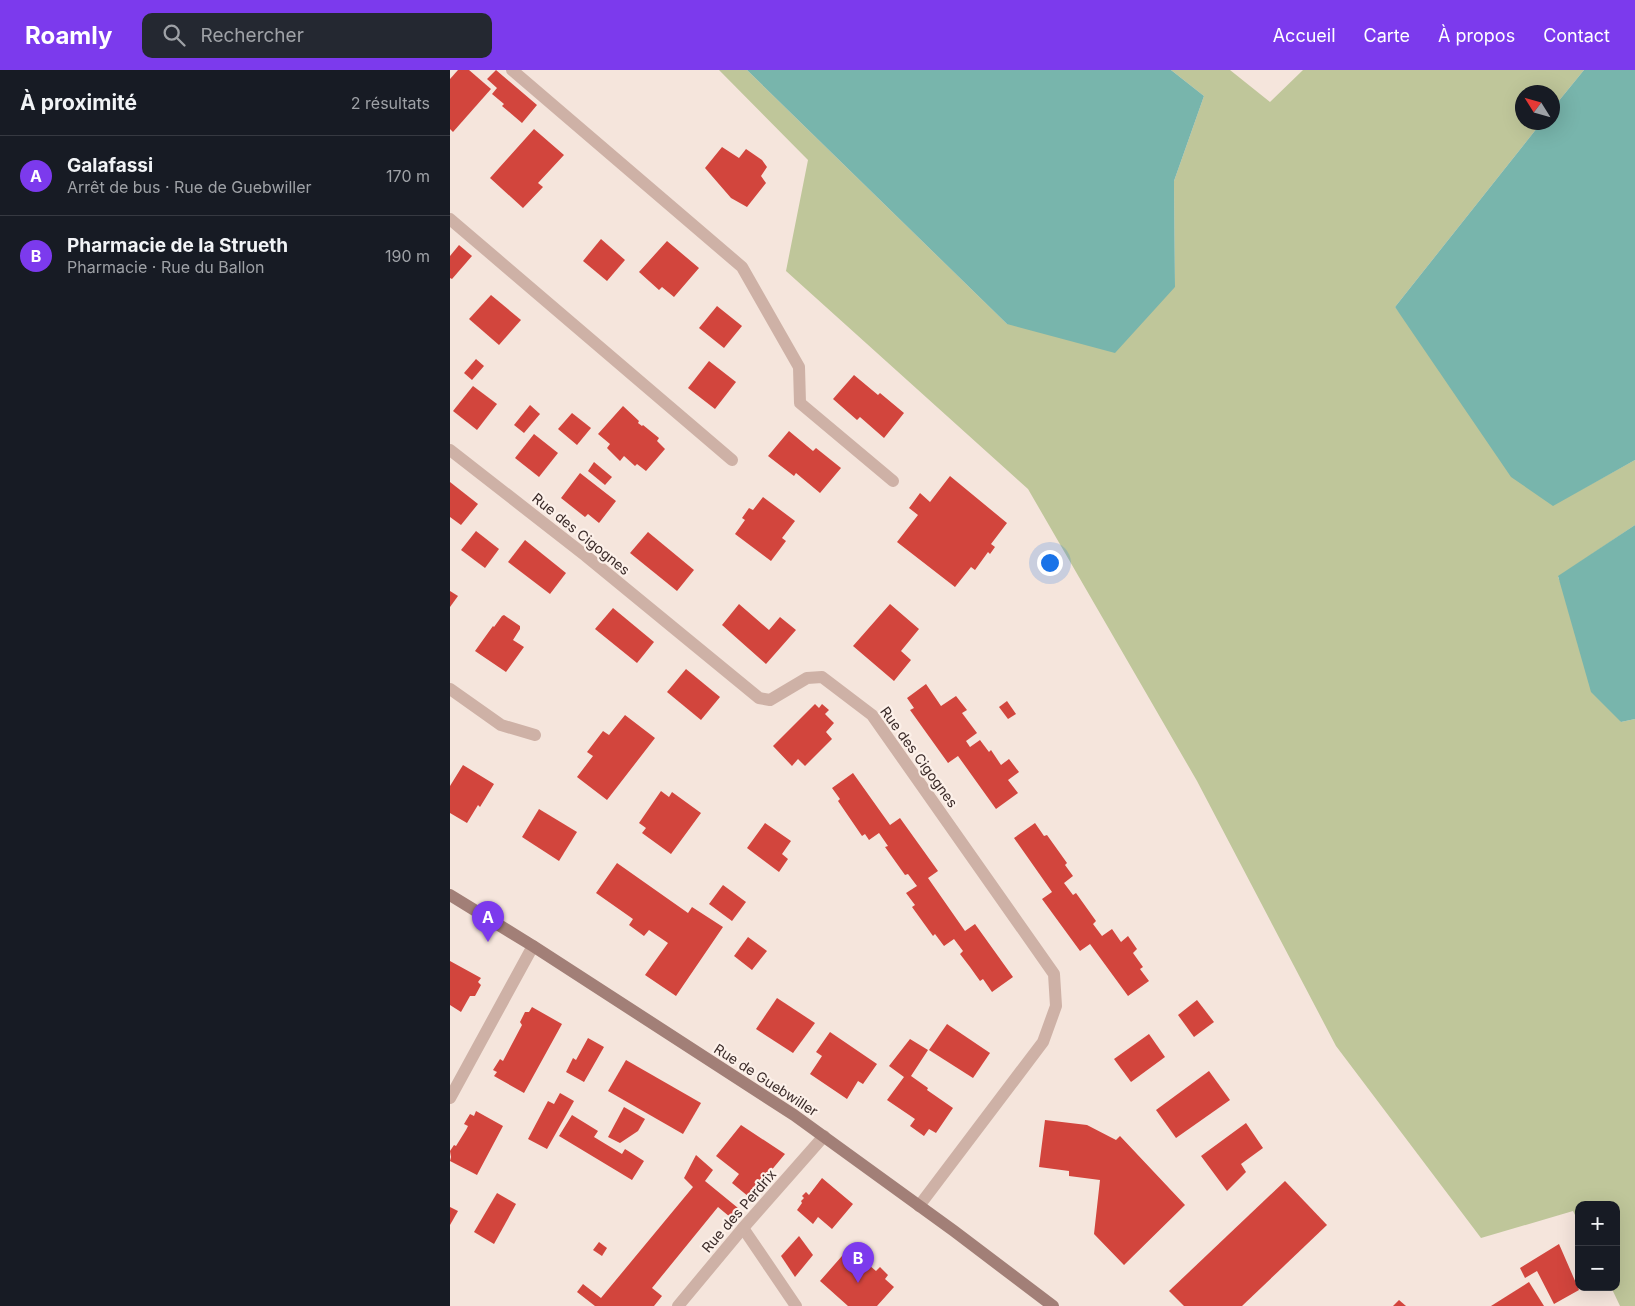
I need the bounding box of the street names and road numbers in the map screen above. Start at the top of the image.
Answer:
street label: Rue des Cigognes [529,489,633,578]
street label: Rue des Cigognes [877,703,962,810]
street label: Rue de Guebwiller [711,1040,821,1119]
street label: Rue des Perdrix [698,1165,780,1256]

